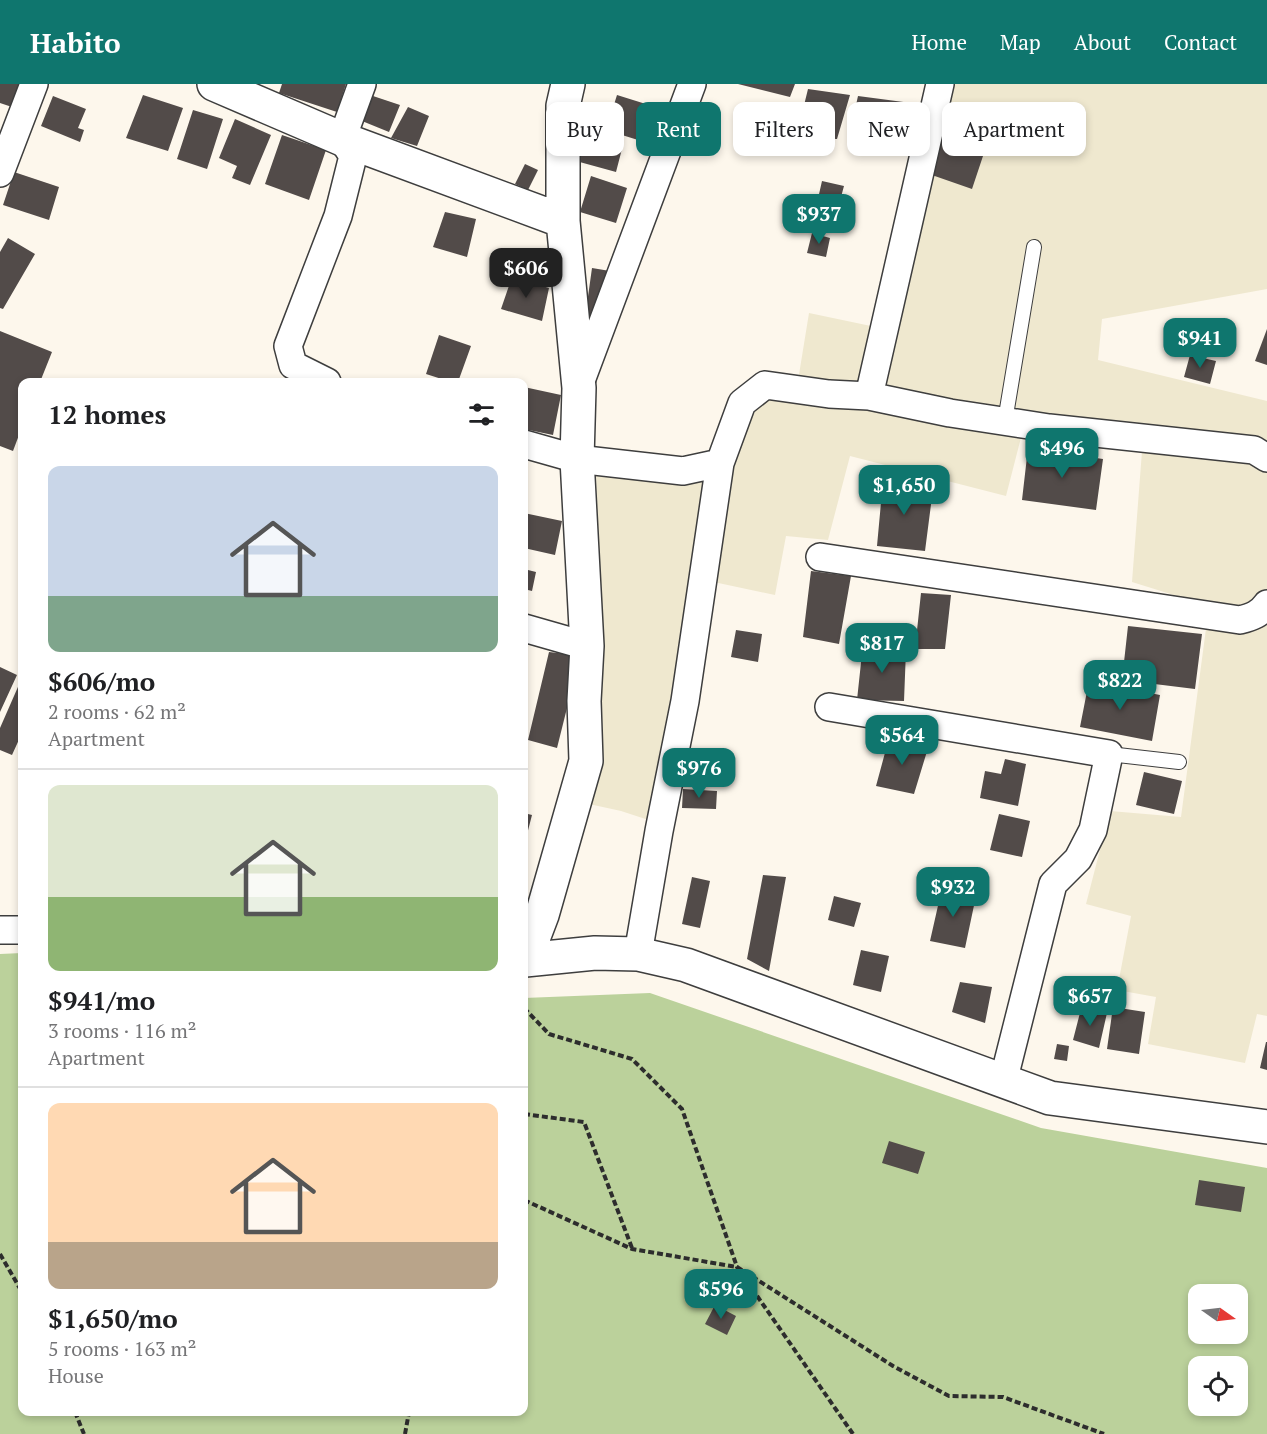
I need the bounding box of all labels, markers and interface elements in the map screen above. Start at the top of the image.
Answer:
text: Habito [30,24,121,61]
text: Home [911,28,967,56]
text: Map [1000,28,1041,56]
text: About [1074,28,1131,56]
text: Contact [1164,28,1237,56]
chip: Buy [546,102,624,156]
chip: Rent [636,102,721,156]
chip: Filters [733,102,835,156]
chip: New [847,102,930,156]
chip: Apartment [942,102,1086,156]
pin: $937 [783,194,855,245]
text: $937 [796,200,842,227]
pin: $606 [490,248,562,299]
text: $606 [503,254,549,281]
pin: $941 [1164,318,1236,369]
text: $941 [1177,324,1223,351]
text: 12 homes [48,397,166,431]
icon: filters [465,398,498,431]
pin: $496 [1026,428,1098,479]
text: $496 [1039,434,1085,461]
pin: $1,650 [855,465,953,516]
text: $1,650 [873,471,935,498]
icon: home [219,505,327,613]
pin: $817 [846,623,918,674]
text: $817 [859,629,905,656]
pin: $822 [1084,660,1156,711]
text: $606/mo [48,664,155,698]
text: $822 [1097,666,1143,693]
text: 2 rooms · 62 m² [48,698,186,725]
pin: $564 [866,715,938,766]
text: $564 [879,721,925,748]
text: Apartment [48,725,145,752]
pin: $976 [663,748,735,799]
text: $976 [676,754,722,781]
icon: home [219,824,327,932]
pin: $932 [917,867,989,918]
text: $932 [930,873,976,900]
pin: $657 [1054,976,1126,1027]
text: $657 [1067,982,1113,1009]
text: $941/mo [48,983,155,1017]
text: 3 rooms · 116 m² [48,1017,196,1044]
text: Apartment [48,1044,145,1071]
icon: home [219,1142,327,1250]
pin: $596 [685,1269,757,1320]
text: $596 [698,1275,744,1302]
north arrow [1188,1284,1248,1344]
map controls [1188,1284,1248,1416]
text: $1,650/mo [48,1301,178,1335]
text: 5 rooms · 163 m² [48,1335,196,1362]
button: locate [1188,1356,1248,1416]
text: House [48,1362,104,1389]

